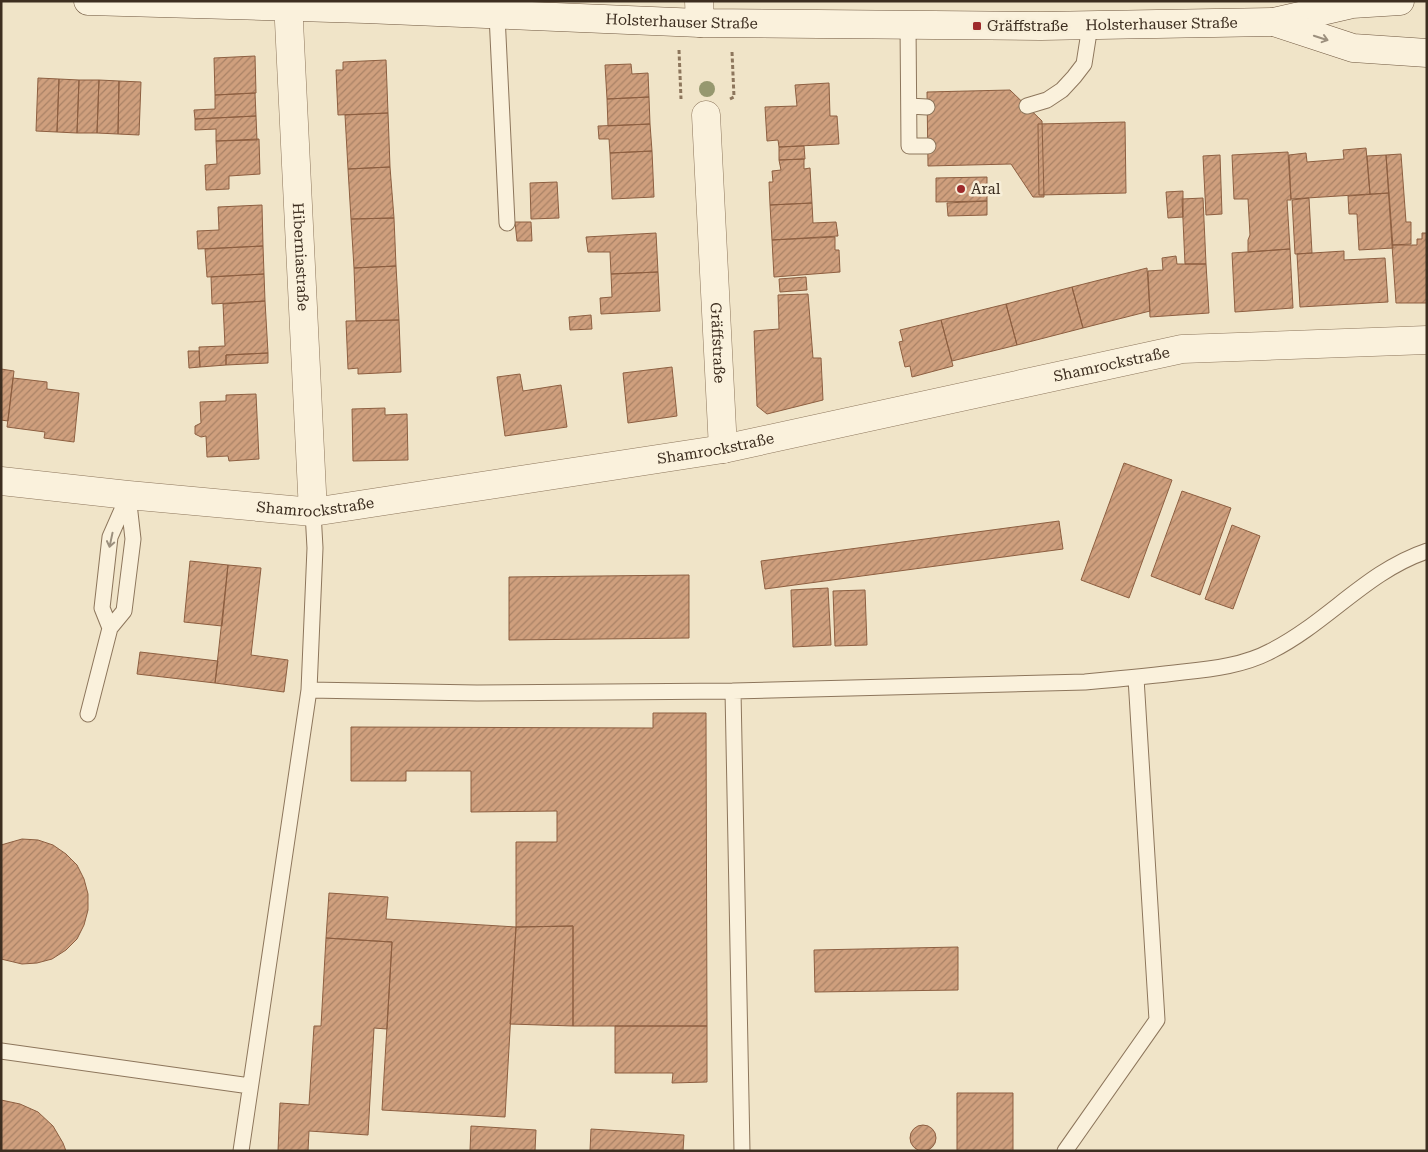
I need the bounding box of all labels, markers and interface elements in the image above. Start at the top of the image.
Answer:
street label: Holsterhauser Straße [605,10,758,33]
street label: Holsterhauser Straße [1085,14,1238,34]
place label: Gräffstraße [987,17,1068,35]
marker: Gräffstraße [971,20,983,32]
one-way arrow [1312,33,1328,43]
place label: Aral [971,180,1001,198]
marker: Aral [955,183,967,195]
street label: Hiberniastraße [289,202,312,311]
street label: Gräffstraße [707,302,729,384]
street label: Shamrockstraße [1052,343,1171,386]
street label: Shamrockstraße [656,429,776,468]
street label: Shamrockstraße [256,494,375,521]
one-way arrow [105,532,115,548]

